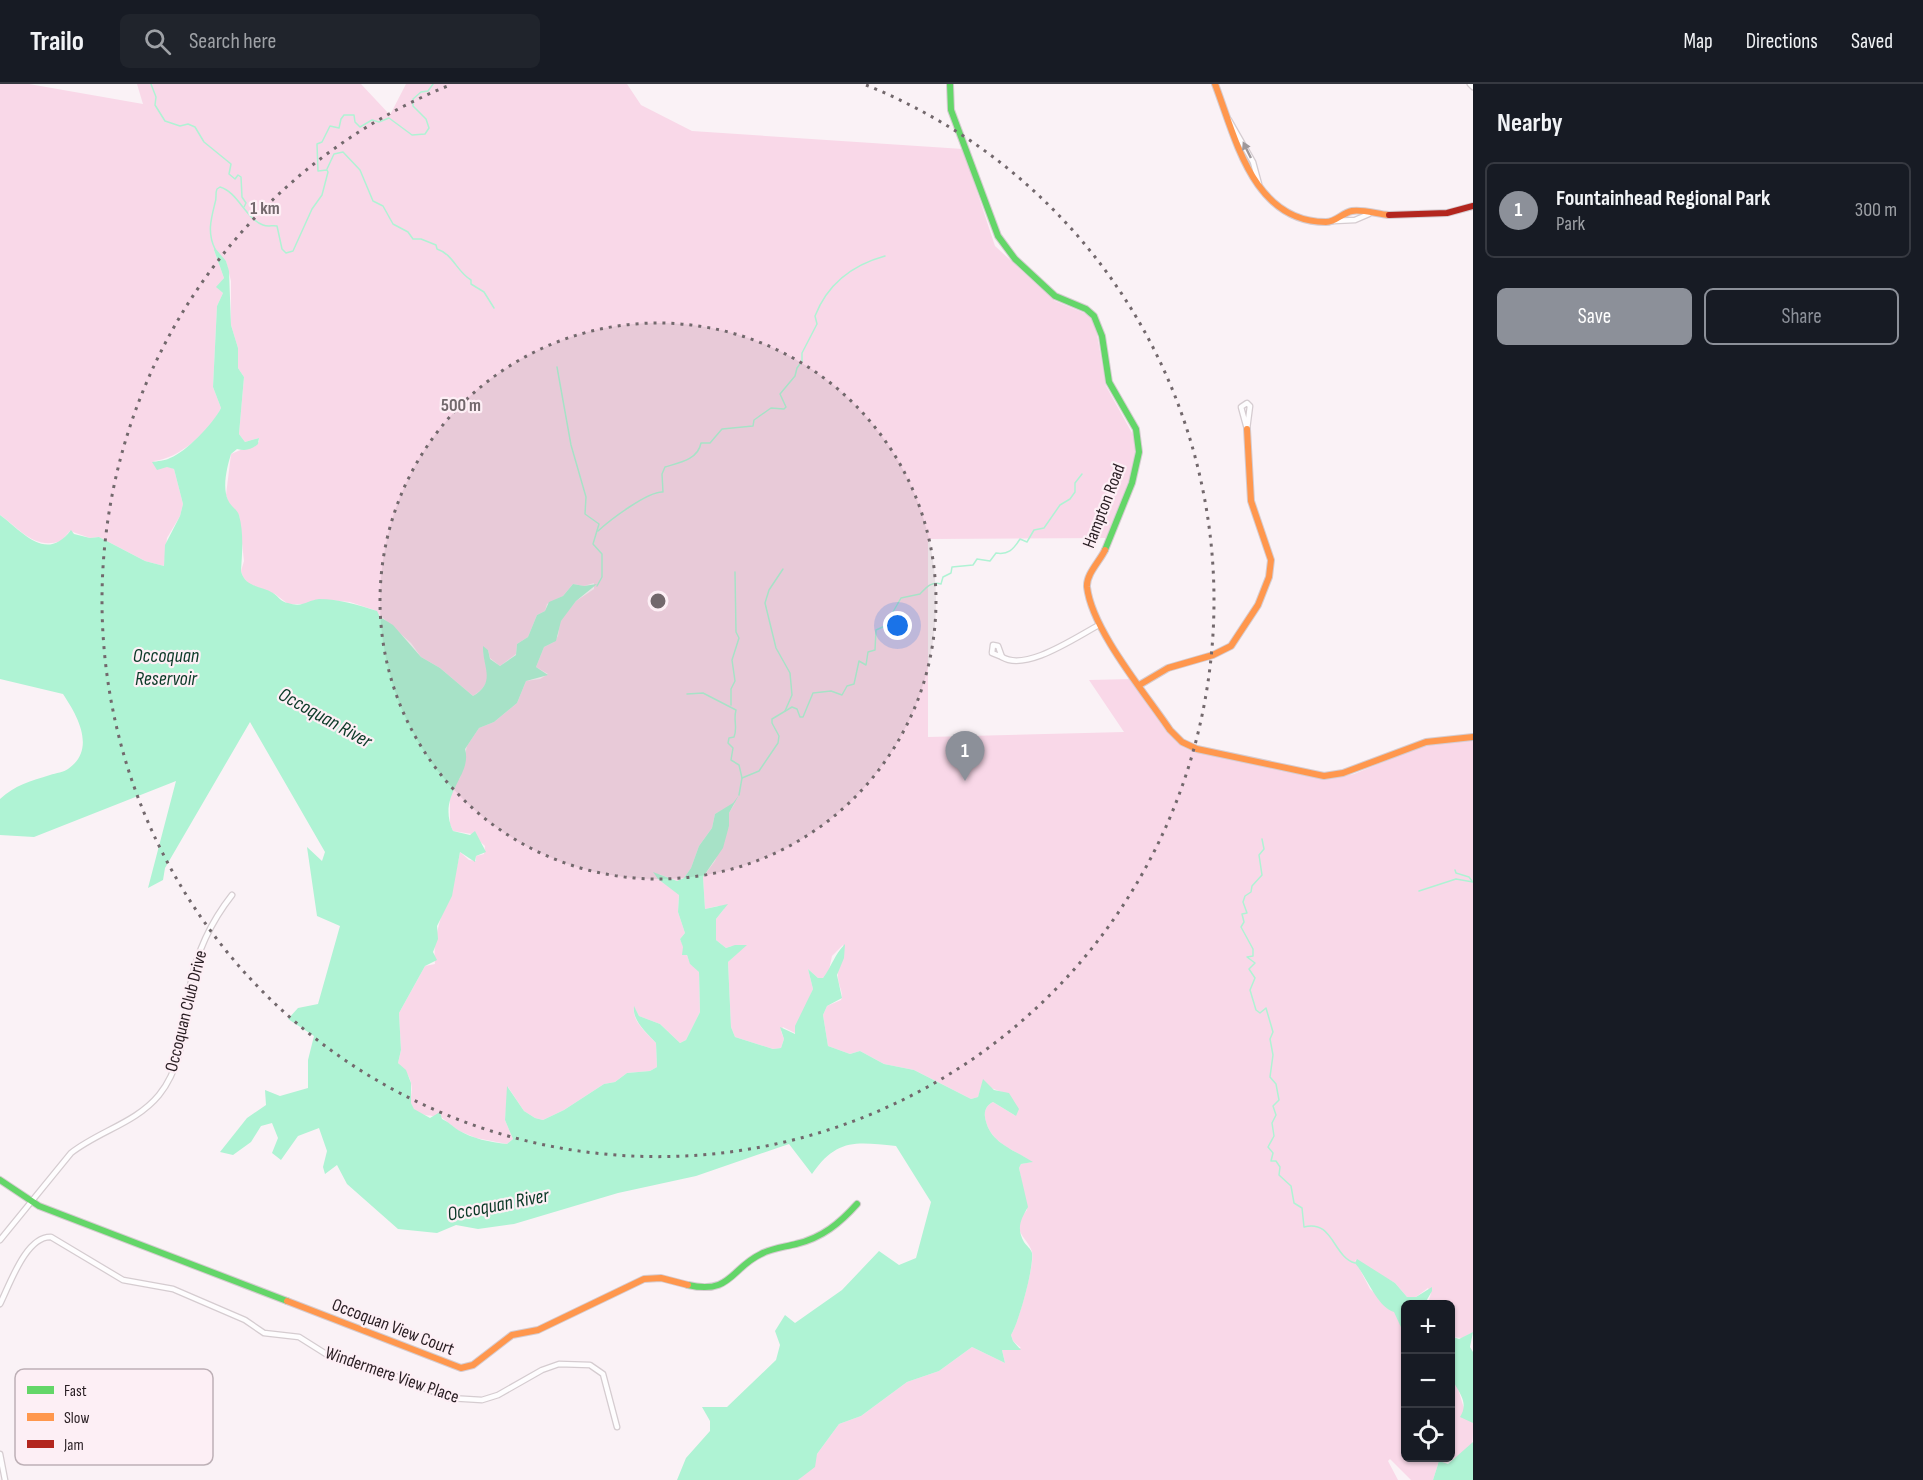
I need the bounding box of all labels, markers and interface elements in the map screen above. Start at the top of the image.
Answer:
search box [120,14,540,68]
text: Trailo [30,25,84,58]
icon: search [141,25,174,58]
text: Search here [189,28,276,55]
text: Map [1683,29,1713,54]
text: Directions [1746,29,1818,54]
text: Saved [1851,29,1893,54]
text: Nearby [1497,108,1563,139]
one-way arrow [1243,142,1252,159]
text: Fountainhead Regional Park [1556,185,1770,212]
text: 1 km [250,198,280,219]
text: 1 [1515,198,1522,222]
text: 300 m [1855,198,1897,222]
text: Park [1556,212,1585,236]
button: Save [1497,288,1692,345]
button: Share [1704,288,1899,345]
text: 500 m [441,395,481,416]
street label: Hampton Road [1078,461,1130,551]
centre of rings [648,591,668,611]
your location [883,611,912,640]
water label: Occoquan Reservoir [133,644,199,691]
water label: Occoquan River [274,683,377,754]
pin: 1 [946,732,984,781]
street label: Occoquan Club Drive [161,948,211,1074]
water label: Occoquan River [445,1183,552,1227]
street label: Occoquan View Court [329,1294,458,1360]
map controls [1401,1300,1455,1462]
button: + [1401,1300,1455,1354]
street label: Windermere View Place [322,1342,462,1408]
button: − [1401,1354,1455,1408]
legend [15,1369,213,1465]
text: Fast [64,1382,87,1401]
button: locate [1401,1408,1455,1462]
text: Slow [64,1409,89,1428]
text: Jam [63,1436,84,1455]

